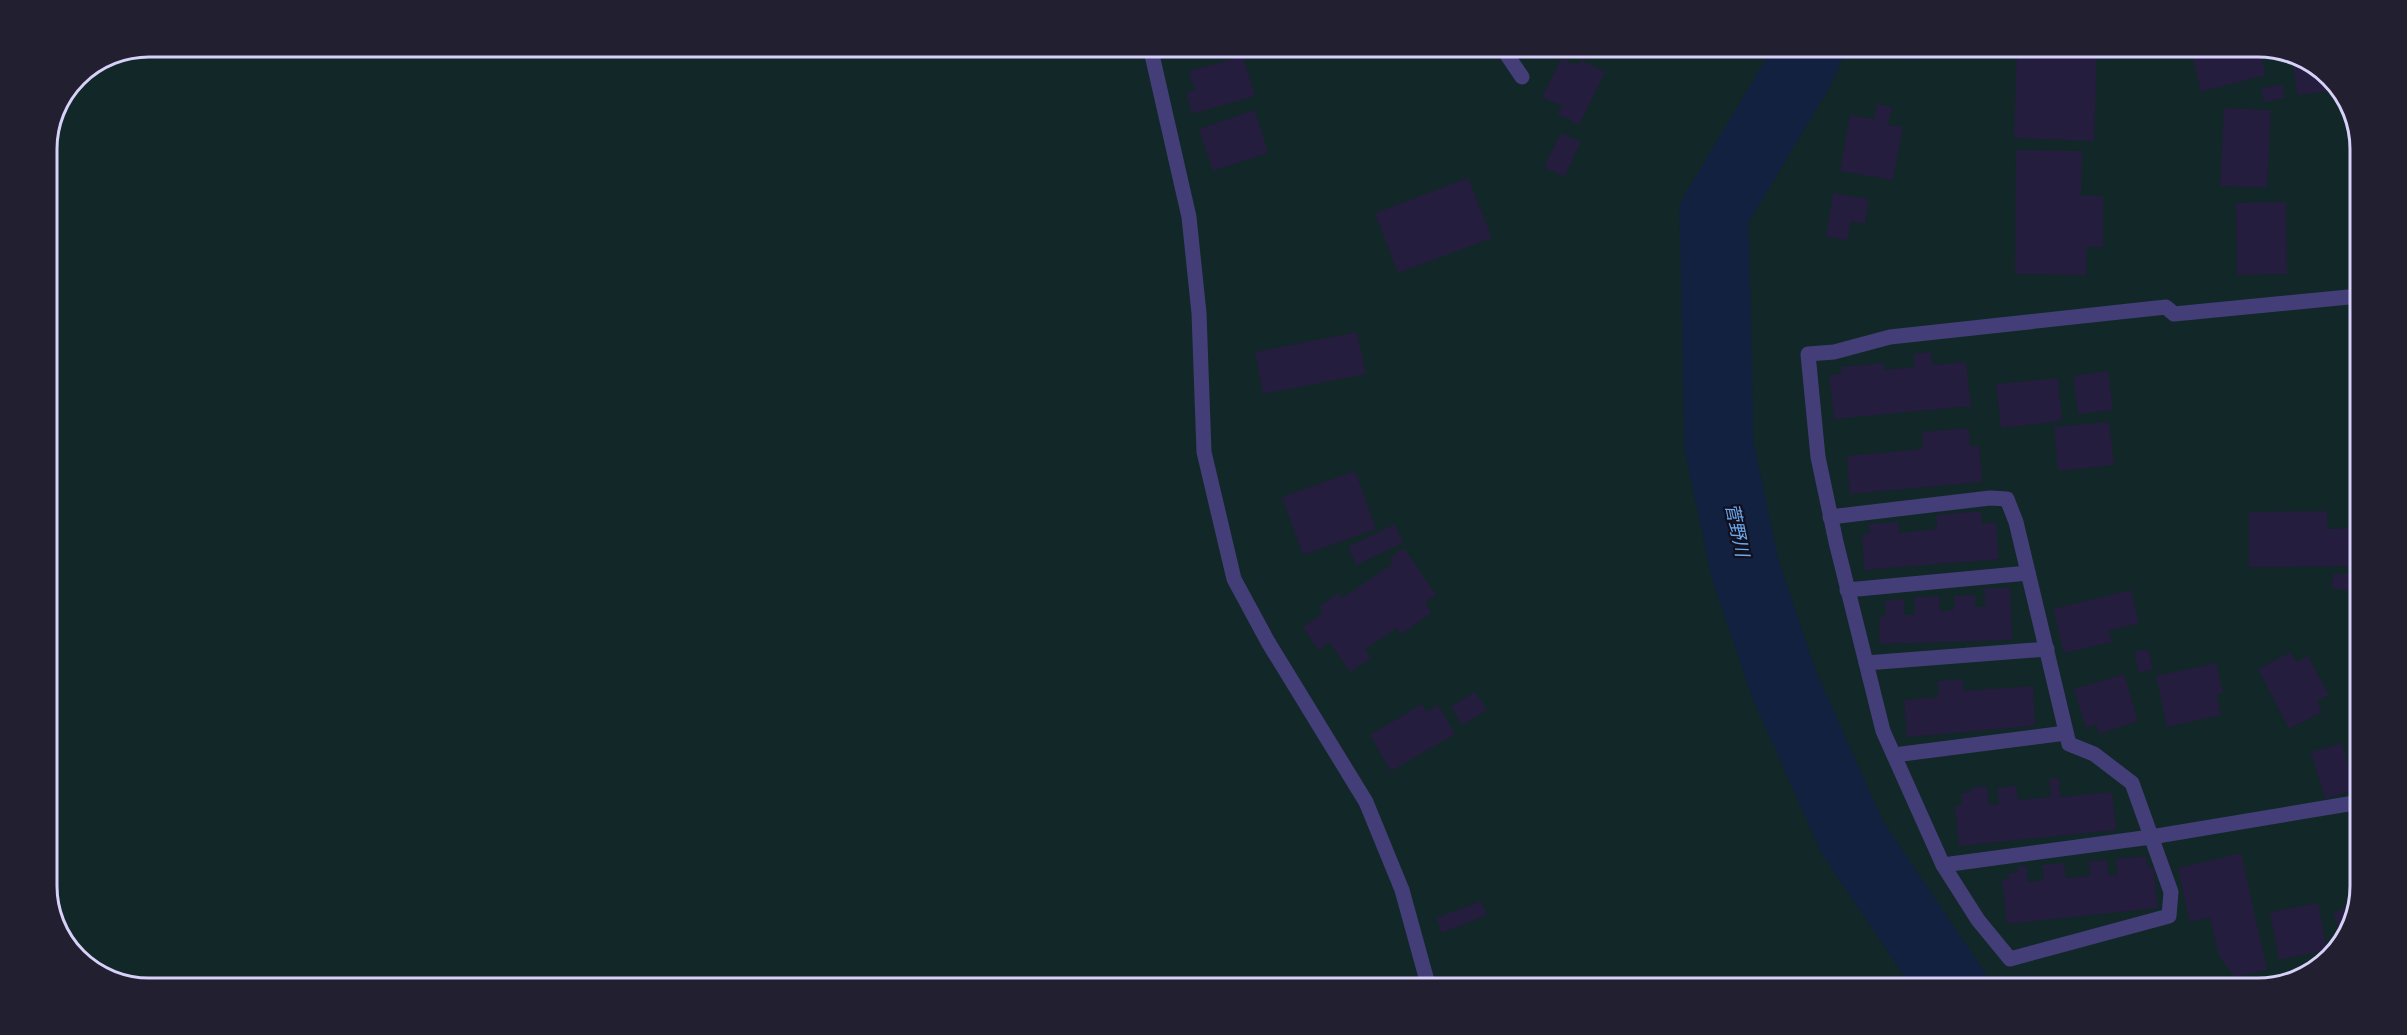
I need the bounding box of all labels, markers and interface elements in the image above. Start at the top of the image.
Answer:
water label: 菅野川 [1720,501,1756,561]

